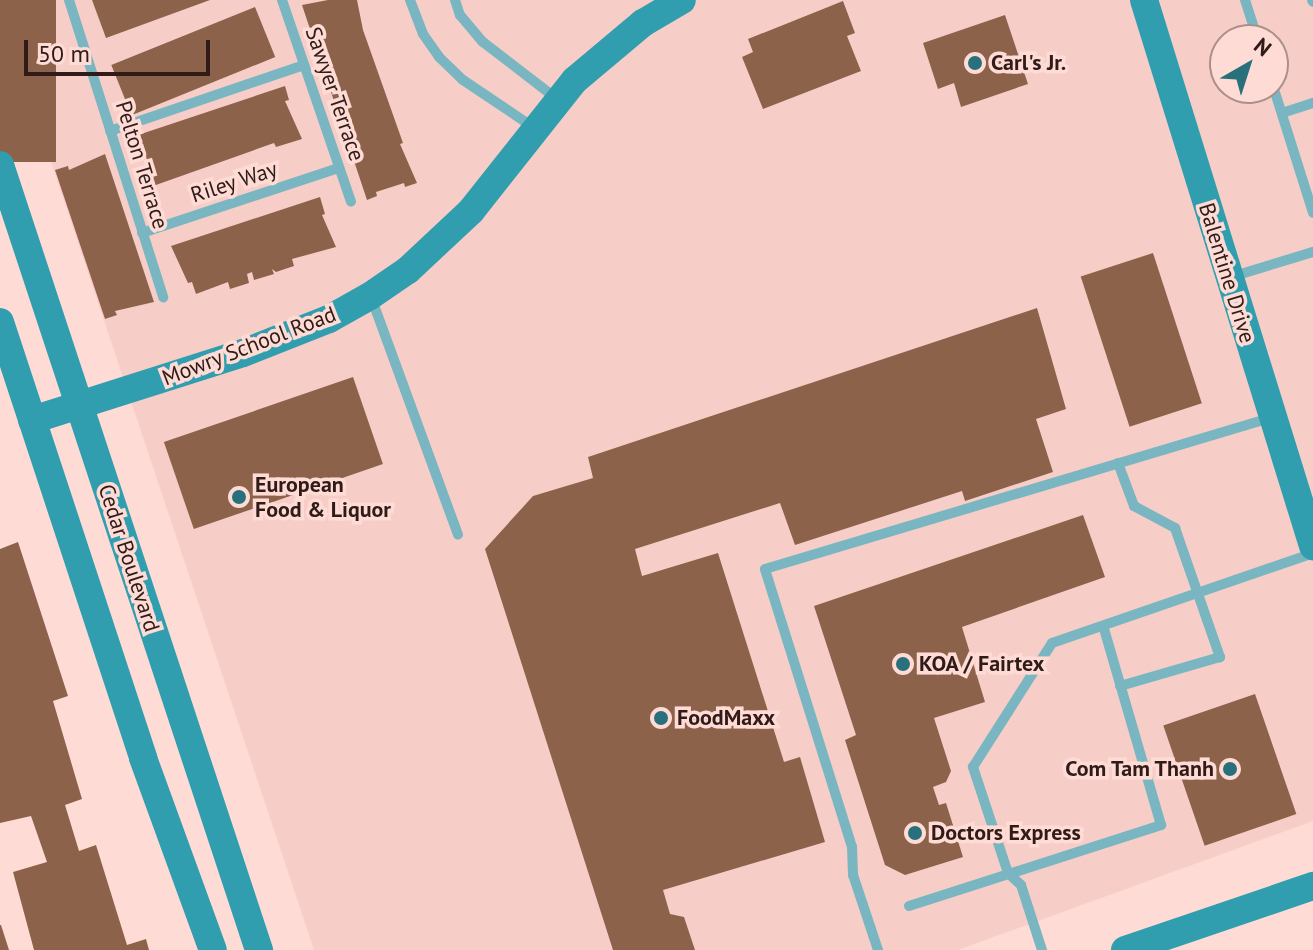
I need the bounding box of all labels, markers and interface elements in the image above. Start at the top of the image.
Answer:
street label: Sawyer Terrace [300,23,370,165]
scale bar [28,24,214,74]
north arrow [1209,24,1289,104]
text: N [1248,31,1277,62]
text: 50 m [38,38,90,69]
place label: Carl's Jr. [991,50,1066,76]
marker: Carl's Jr. [966,54,984,72]
street label: Pelton Terrace [110,98,174,232]
street label: Riley Way [187,155,281,209]
street label: Balentine Drive [1193,200,1261,346]
street label: Mowry School Road [158,301,340,391]
place label: European Food & Liquor [255,471,391,522]
street label: Cedar Boulevard [93,481,165,635]
marker: European Food & Liquor [230,488,248,506]
place label: KOA / Fairtex [919,651,1045,677]
marker: KOA / Fairtex [894,655,912,673]
place label: FoodMaxx [677,705,775,731]
marker: FoodMaxx [652,709,670,727]
place label: Com Tam Thanh [1064,756,1214,782]
marker: Com Tam Thanh [1221,760,1239,778]
place label: Doctors Express [931,820,1081,846]
marker: Doctors Express [906,824,924,842]

